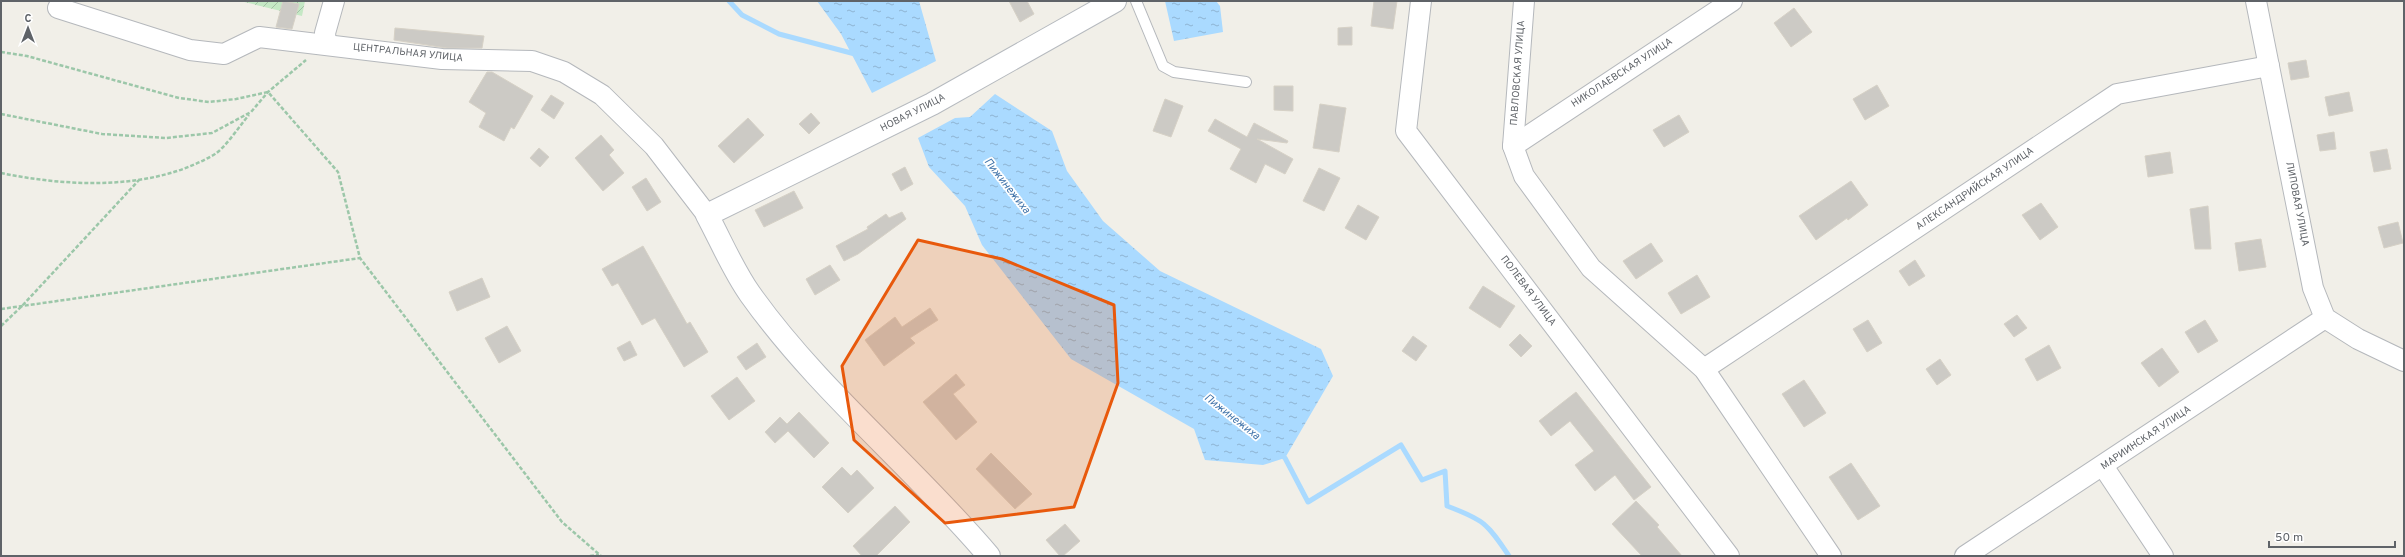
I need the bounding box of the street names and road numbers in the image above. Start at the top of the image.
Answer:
street label: ПАВЛОВСКАЯ УЛИЦА [1508,20,1528,126]
street label: НИКОЛАЕВСКАЯ УЛИЦА [1569,35,1675,111]
street label: ЦЕНТРАЛЬНАЯ УЛИЦА [352,41,464,65]
street label: НОВАЯ УЛИЦА [878,91,948,135]
street label: АЛЕКСАНДРИЙСКАЯ УЛИЦА [1914,144,2037,233]
street label: ЛИПОВАЯ УЛИЦА [2282,161,2312,248]
street label: ПОЛЕВАЯ УЛИЦА [1497,253,1559,329]
street label: МАРИИНСКАЯ УЛИЦА [2098,403,2194,473]

